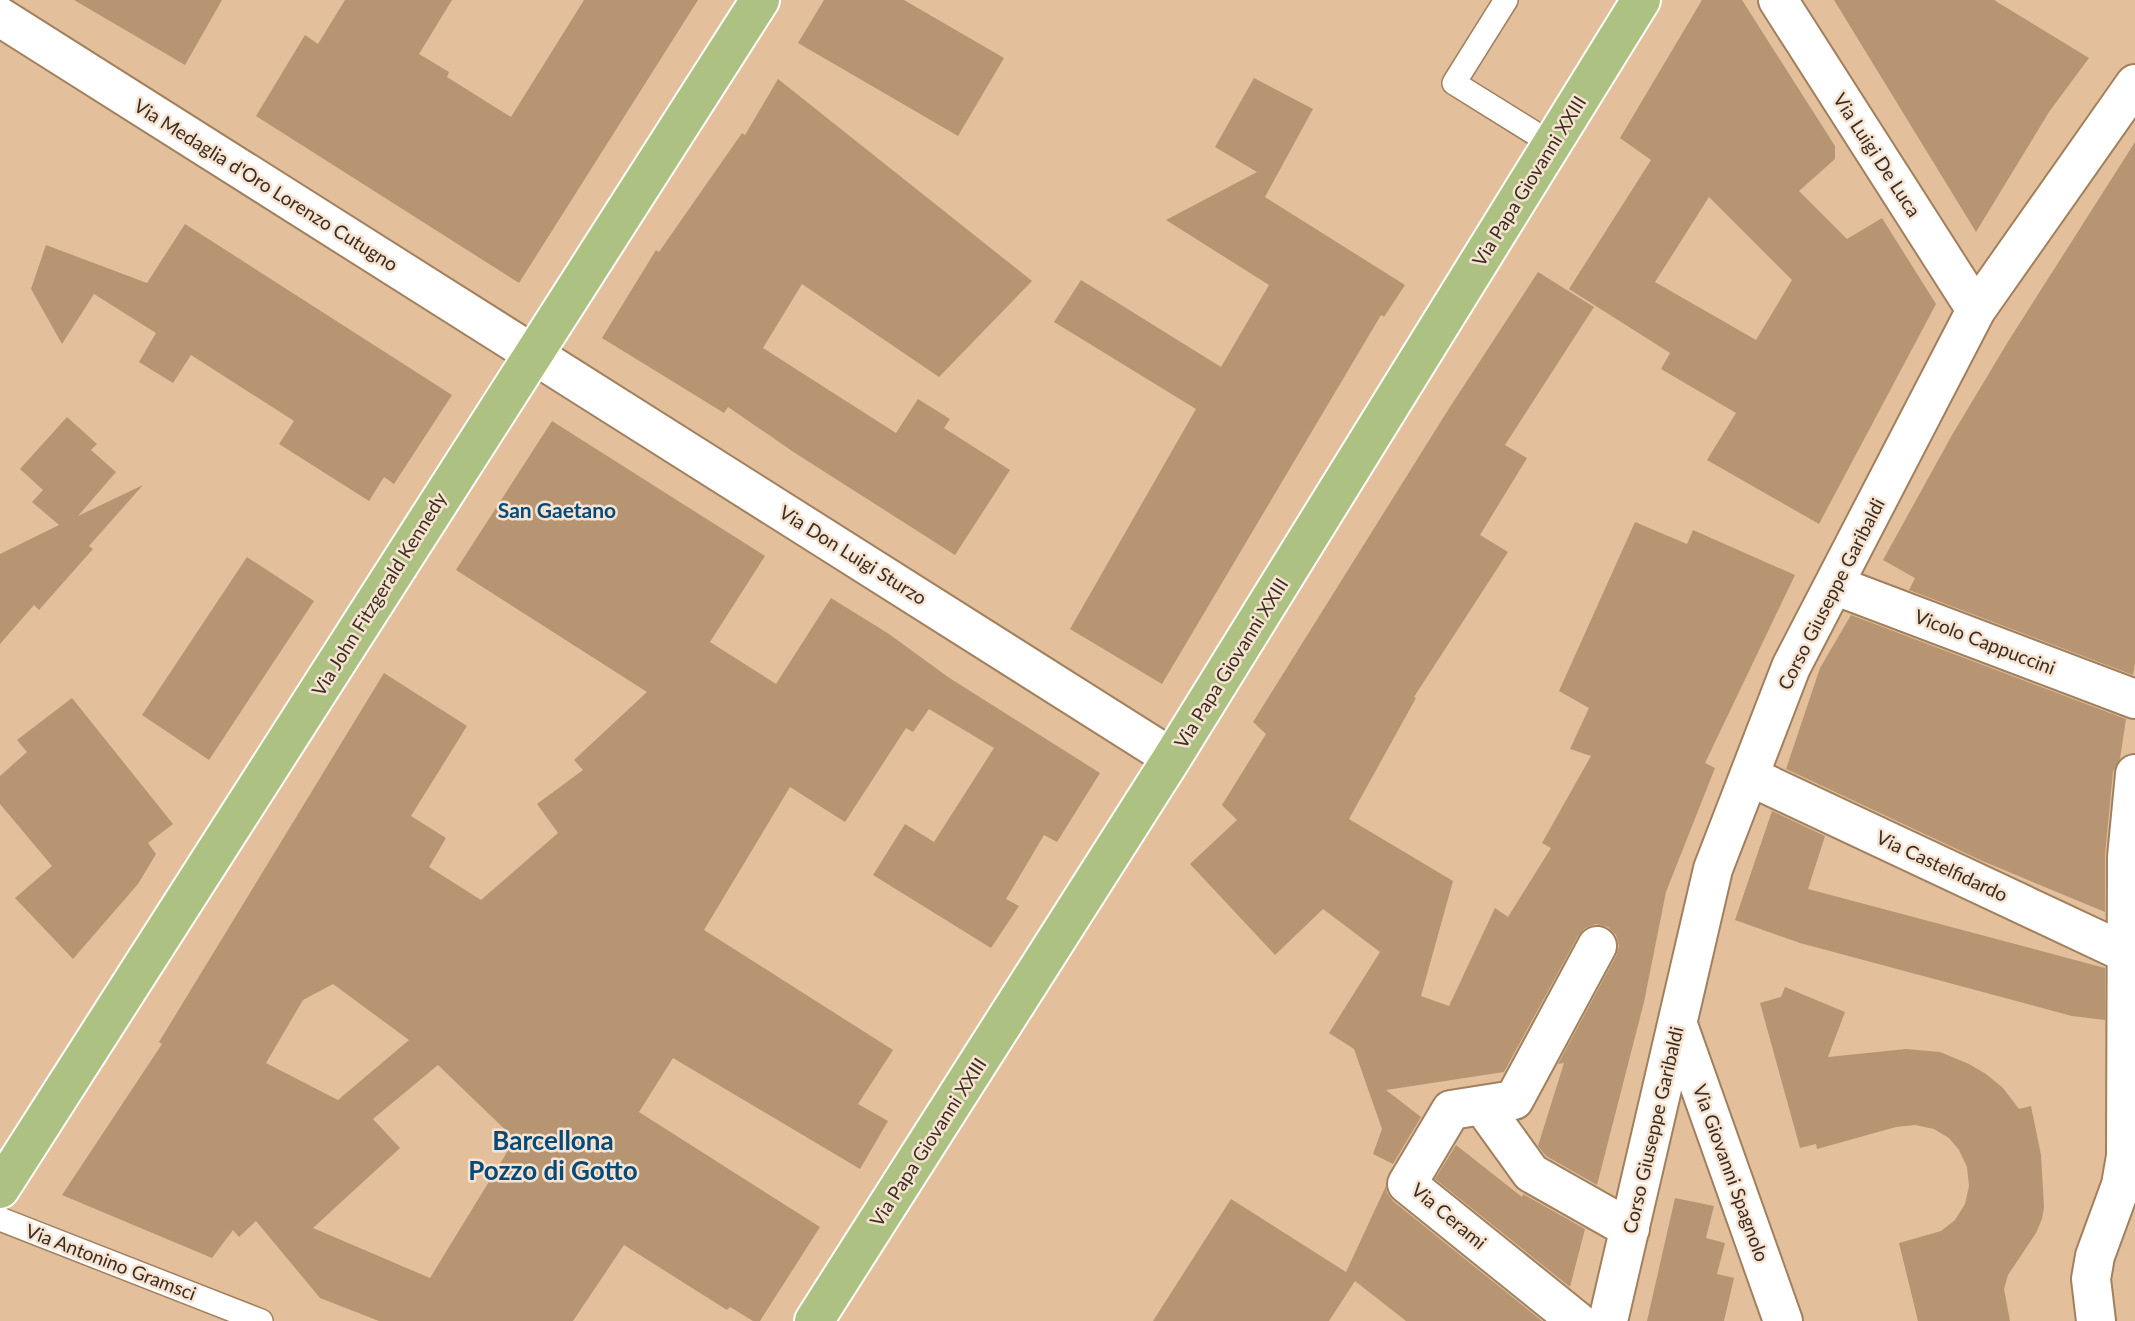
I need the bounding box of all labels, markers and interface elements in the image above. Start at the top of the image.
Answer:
street label: Via Luigi De Luca [1829,89,1926,221]
street label: Via Papa Giovanni XXIII [1467,91,1590,270]
street label: Via Medaglia d'Oro Lorenzo Cutugno [130,93,403,276]
street label: Via John Fitzgerald Kennedy [306,487,451,700]
street label: Corso Giuseppe Garibaldi [1772,494,1889,693]
district label: San Gaetano [498,497,616,522]
street label: Via Don Luigi Sturzo [775,500,931,609]
street label: Via Papa Giovanni XXIII [1169,573,1292,752]
street label: Vicolo Cappuccini [1912,604,2059,679]
street label: Via Castelfidardo [1873,825,2012,906]
street label: Corso Giuseppe Garibaldi [1617,1024,1688,1236]
street label: Via Papa Giovanni XXIII [864,1053,991,1230]
street label: Via Giovanni Spagnolo [1689,1081,1774,1265]
district label: Barcellona Pozzo di Gotto [468,1124,638,1186]
street label: Via Cerami [1407,1178,1491,1254]
street label: Via Antonino Gramsci [23,1218,200,1305]

